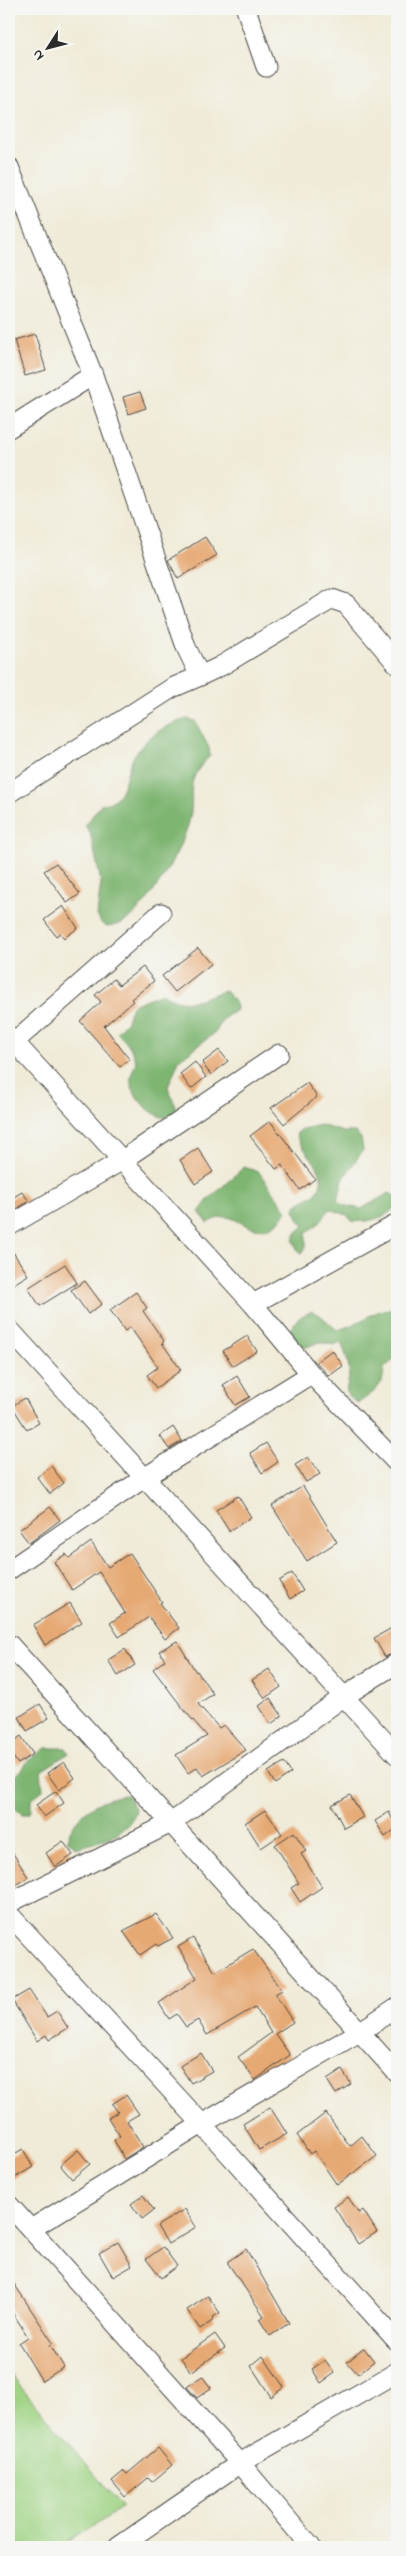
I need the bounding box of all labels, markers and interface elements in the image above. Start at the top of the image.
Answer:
north arrow [22,22,72,72]
text: N [27,45,50,65]

